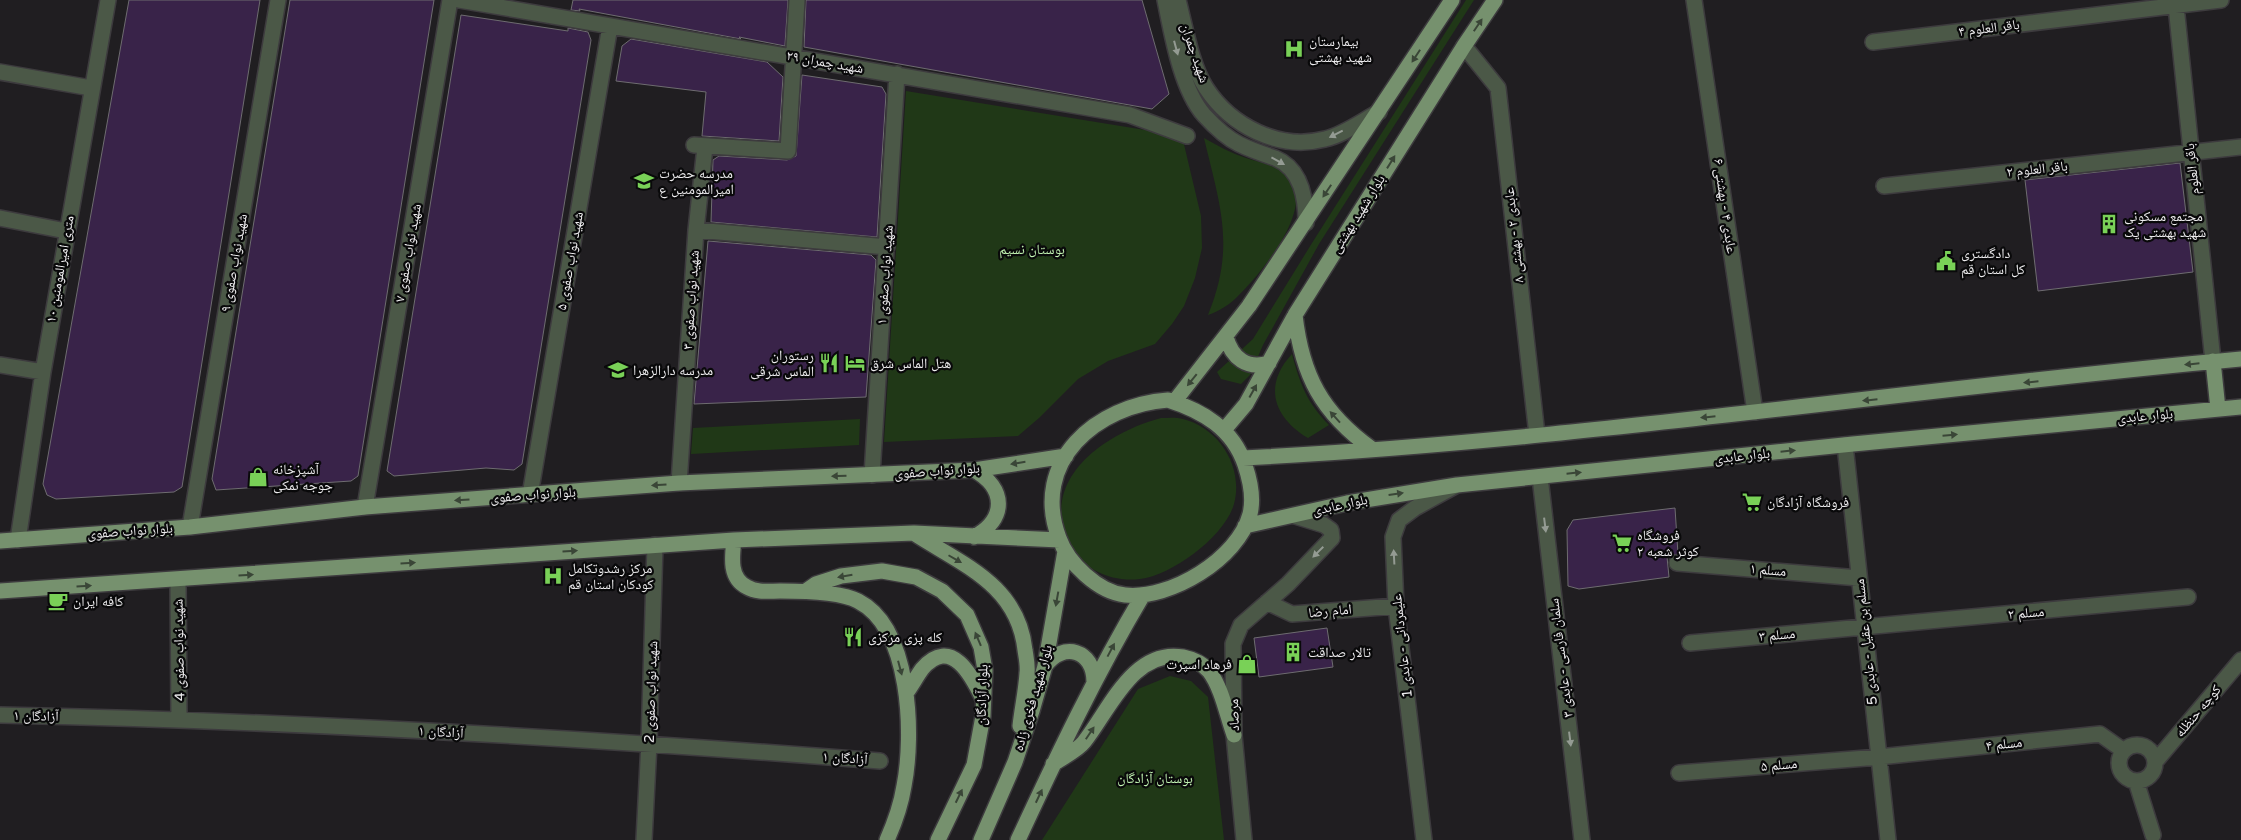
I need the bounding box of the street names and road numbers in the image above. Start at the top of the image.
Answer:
street label: باقر العلوم ۴ [1957,16,2021,41]
street label: شهید چمران [1177,21,1213,85]
street label: شهید چمران ۲۹ [785,47,865,77]
street label: باقر العلوم [2181,142,2204,195]
street label: عابدی ۴ - بهشتی ۶ [1710,157,1740,255]
street label: باقر العلوم ۲ [2006,157,2069,182]
street label: بلوار شهید بهشتی [1327,172,1389,256]
street label: عابدی ۲ - بهشتی ۸ [1501,186,1527,284]
street label: شهید نواب صفوی ۷ [391,202,425,304]
street label: شهید نواب صفوی ۵ [553,210,587,312]
street label: شهید نواب صفوی ۹ [217,212,251,314]
street label: ۱۰ متری امیرالمومنین [42,214,78,324]
street label: شهید نواب صفوی ۱ [873,225,897,325]
street label: شهید نواب صفوی ۳ [679,250,703,350]
street label: بلوار عابدی [2116,405,2174,427]
street label: بلوار عابدی [1713,445,1771,467]
street label: بلوار نواب صفوی [893,460,981,482]
street label: بلوار نواب صفوی [489,484,577,506]
street label: بلوار عابدی [1311,491,1369,519]
street label: بلوار نواب صفوی [86,520,174,542]
street label: مسلم ۱ [1749,560,1787,581]
street label: مسلم بن عقیل - عابدی 5 [1851,578,1882,706]
street label: علیمردانی - عابدی 1 [1388,593,1416,699]
street label: سلمان فارسی - عابدی ۳ [1545,597,1577,719]
street label: شهید نواب صفوی 4 [170,599,188,701]
street label: امام رضا [1307,601,1353,622]
street label: مسلم ۲ [2007,603,2045,624]
street label: مسلم ۳ [1758,625,1796,646]
street label: شهید نواب صفوی 2 [641,641,661,743]
street label: بلوار شهید فخری زاده [1010,643,1056,753]
street label: بلوار آزادگان [972,664,992,726]
street label: کوچه حنظله [2171,681,2225,741]
street label: مرصاد [1225,699,1243,731]
street label: آزادگان ۱ [13,707,59,725]
street label: آزادگان ۱ [418,722,465,742]
street label: مسلم ۴ [1985,734,2023,755]
street label: آزادگان ۱ [822,748,869,768]
street label: مسلم ۵ [1760,755,1798,776]

